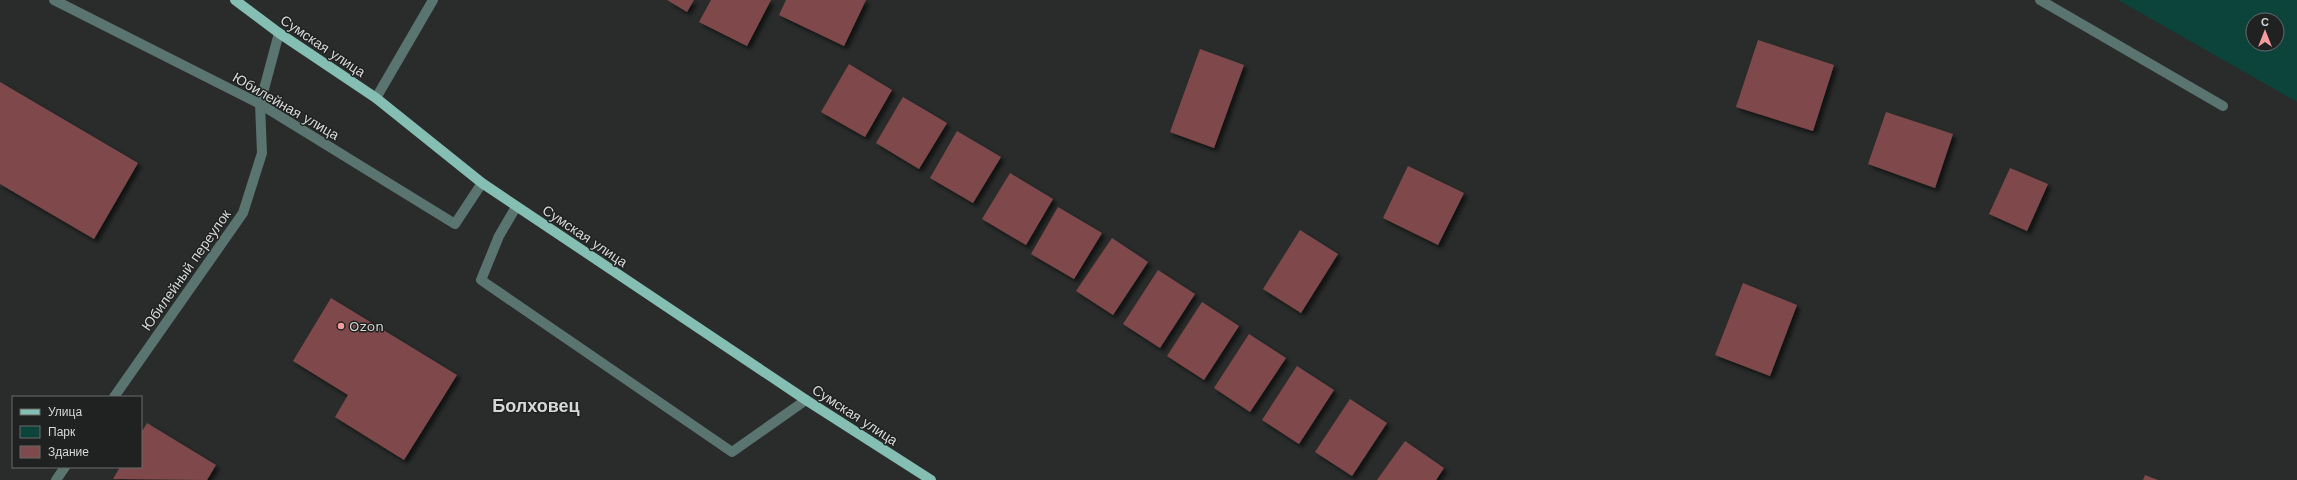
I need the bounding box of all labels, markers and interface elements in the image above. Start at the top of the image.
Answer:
street label: Сумская улица [278,12,369,80]
north arrow [2245,12,2285,52]
text: С [2261,16,2269,29]
street label: Юбилейная улица [230,69,342,143]
street label: Сумская улица [540,202,631,270]
street label: Юбилейный переулок [138,206,234,334]
place label: Ozon [349,318,384,334]
marker: Ozon [336,321,346,331]
street label: Сумская улица [809,381,901,449]
district label: Болховец [492,395,580,416]
legend [12,396,142,468]
text: Улица [48,405,82,419]
text: Парк [48,425,76,439]
text: Здание [48,445,89,459]

